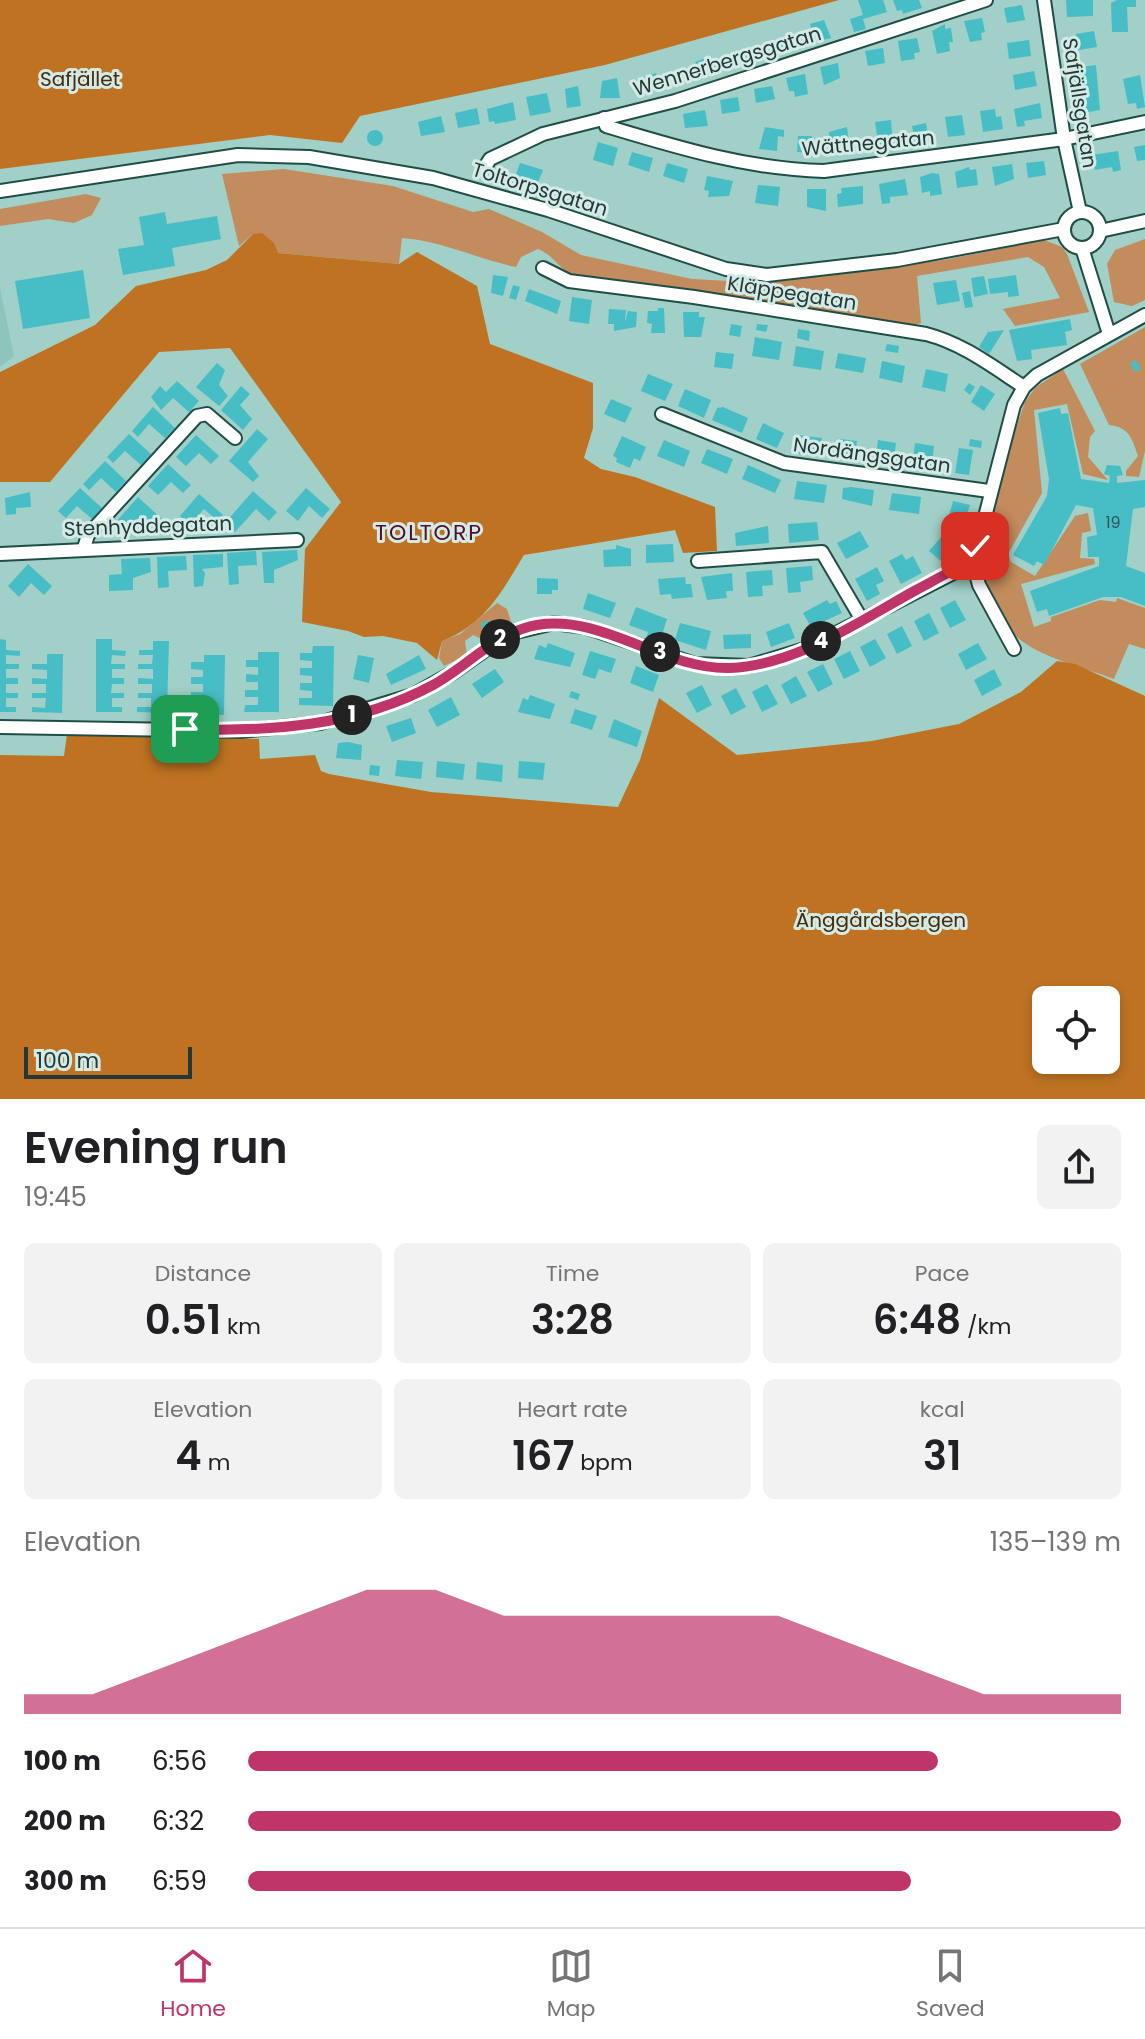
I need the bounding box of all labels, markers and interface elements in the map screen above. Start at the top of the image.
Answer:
street label: Wennerbergsgatan [629,19,825,103]
street label: Safjällsgatan [1056,36,1104,170]
park label: Safjället [40,65,120,93]
street label: Wättnegatan [800,123,936,163]
street label: Toltorpsgatan [469,155,611,223]
street label: Kläppegatan [725,269,859,317]
street label: Nordängsgatan [791,430,953,480]
street label: Stenhyddegatan [63,509,233,543]
house number: 19 [1105,511,1121,534]
pin [941,512,1009,580]
district label: TOLTORP [375,517,483,548]
icon: check [953,524,997,568]
pin: 2 [480,619,520,659]
pin: 4 [801,621,841,661]
text: 2 [494,623,506,654]
text: 4 [814,625,828,656]
pin: 3 [640,632,680,672]
text: 3 [653,636,667,667]
pin [151,695,219,763]
pin: 1 [332,695,372,735]
text: 1 [348,699,356,730]
icon: arrive [163,707,207,751]
park label: Änggårdsbergen [796,906,966,934]
map controls [1032,986,1120,1074]
button: locate [1032,986,1120,1074]
scale bar [24,1043,192,1079]
text: 100 m [36,1045,99,1076]
text: Evening run [24,1117,288,1178]
button: share [1037,1125,1121,1209]
text: 19:45 [24,1179,87,1215]
text: Distance [155,1258,251,1289]
text: Time [546,1258,599,1289]
text: Pace [915,1258,969,1289]
text: 0.51 [145,1292,221,1348]
text: 3:28 [531,1292,614,1348]
text: 6:48 [873,1292,961,1348]
text: km [221,1311,261,1342]
text: /km [961,1311,1011,1342]
text: Elevation [153,1394,252,1425]
text: Heart rate [517,1394,628,1425]
text: kcal [920,1394,965,1425]
text: 4 [175,1428,202,1484]
text: 167 [512,1428,574,1484]
text: 31 [923,1428,961,1484]
text: m [202,1447,230,1478]
text: bpm [574,1447,633,1478]
text: Elevation [24,1524,141,1560]
text: 135–139 m [990,1524,1121,1560]
text: 100 m [24,1743,101,1779]
text: 6:56 [152,1743,207,1779]
text: 200 m [24,1803,106,1839]
text: 6:32 [152,1803,204,1839]
text: 300 m [24,1863,107,1899]
text: 6:59 [152,1863,207,1899]
tab: Home [160,1944,226,2025]
tab: Map [547,1944,595,2025]
tab: Saved [916,1944,985,2025]

